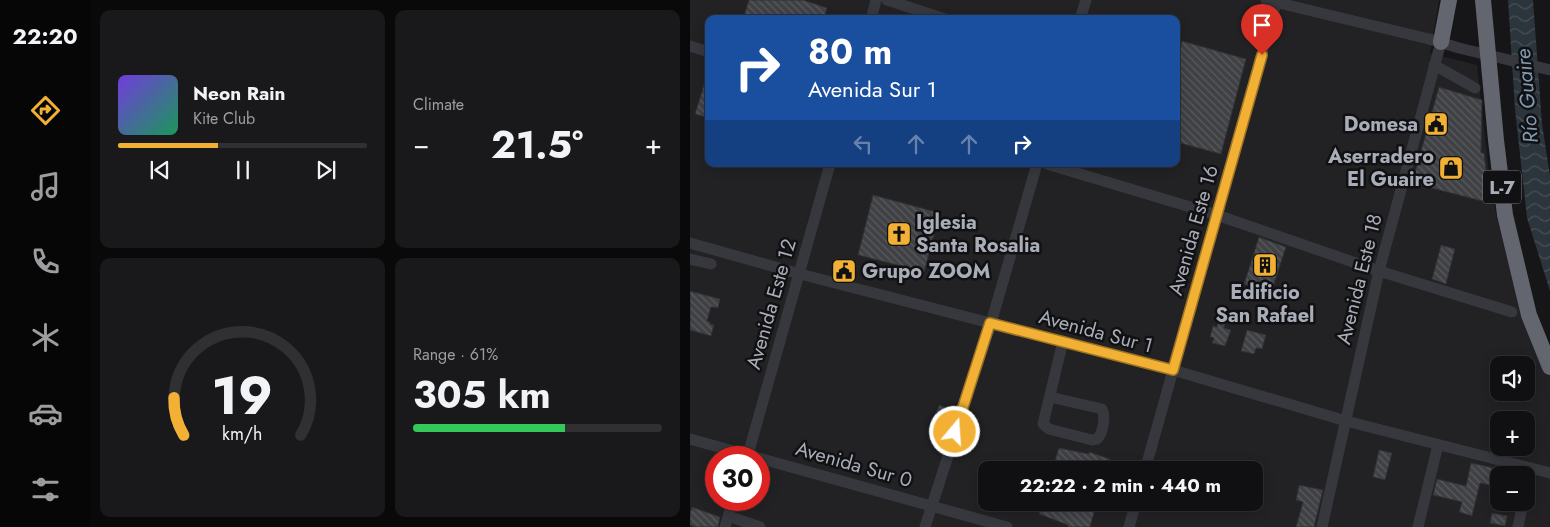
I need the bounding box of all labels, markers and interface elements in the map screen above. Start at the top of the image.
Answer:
pin [1241,4,1283,55]
icon: arrive [1248,11,1276,39]
text: 22:20 [13,20,77,52]
text: 80 m [808,27,892,77]
icon: right [725,35,790,100]
water label: Río Guaire [1508,47,1546,144]
text: Avenida Sur 1 [808,73,937,105]
text: Neon Rain [193,80,286,107]
icon: directions [28,93,63,128]
text: Climate [413,93,464,116]
text: Kite Club [193,107,255,130]
place label: Domesa [1344,110,1418,139]
public building icon: Domesa [1423,111,1449,137]
text: 21.5° [491,117,583,172]
text: − [413,124,430,165]
text: + [645,124,662,165]
icon: left [849,130,877,158]
icon: ahead [902,130,930,158]
icon: ahead [955,130,983,158]
icon: right [1008,130,1036,158]
place label: Aserradero El Guaire [1327,142,1434,194]
shop icon: Aserradero El Guaire [1438,155,1464,181]
icon: previous [146,156,174,184]
icon: pause [229,156,257,184]
icon: next [312,156,340,184]
street label: Avenida Este 16 [1161,162,1226,299]
icon: music [28,169,63,204]
road number: L-7 [1483,170,1521,203]
place label: Iglesia Santa Rosalia [916,208,1040,260]
street label: Avenida Este 18 [1329,211,1390,348]
church icon: Iglesia Santa Rosalia [886,221,912,247]
street label: Avenida Este 12 [739,236,804,373]
icon: phone [28,244,63,279]
building icon: Edificio San Rafael [1252,252,1278,278]
place label: Grupo ZOOM [862,257,990,286]
public building icon: Grupo ZOOM [831,258,857,284]
place label: Edificio San Rafael [1215,278,1315,330]
street label: Avenida Sur 1 [1036,302,1156,361]
icon: climate [28,320,63,355]
text: Range · 61% [413,343,498,366]
map controls [1490,356,1535,511]
button: sound [1490,356,1535,401]
text: 19 [212,358,273,434]
text: 305 km [413,367,551,422]
icon: car [28,396,63,431]
position arrow [928,405,980,457]
button: + [1490,411,1535,456]
text: km/h [222,421,263,447]
street label: Avenida Sur 0 [792,434,916,495]
speed limit sign: 30 [705,446,770,511]
button: − [1490,466,1535,511]
icon: filters [28,472,63,507]
text: 22:22 · 2 min · 440 m [1020,472,1221,499]

